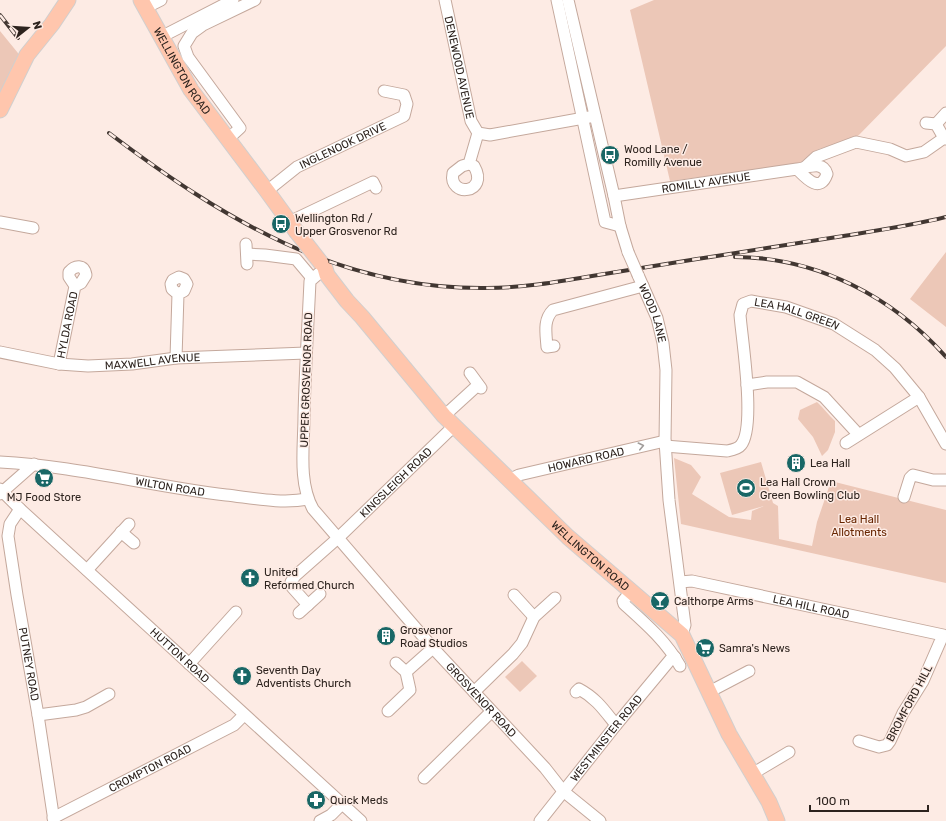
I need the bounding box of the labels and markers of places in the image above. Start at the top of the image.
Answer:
place label: Wood Lane / Romilly Avenue [624,143,702,169]
bus stop icon: Wood Lane / Romilly Avenue [599,144,621,166]
place label: Wellington Rd / Upper Grosvenor Rd [295,212,397,238]
bus stop icon: Wellington Rd / Upper Grosvenor Rd [270,213,292,235]
building icon: Lea Hall [785,452,807,474]
place label: Lea Hall [810,457,850,470]
supermarket icon: MJ Food Store [33,467,55,489]
place label: Lea Hall Crown Green Bowling Club [760,476,860,502]
sports icon: Lea Hall Crown Green Bowling Club [735,477,757,499]
place label: MJ Food Store [7,491,81,504]
place label: United Reformed Church [264,566,355,592]
church icon: United Reformed Church [239,567,261,589]
bar icon: Calthorpe Arms [649,590,671,612]
place label: Calthorpe Arms [674,595,754,608]
place label: Grosvenor Road Studios [400,624,468,650]
building icon: Grosvenor Road Studios [375,625,397,647]
supermarket icon: Samra's News [694,637,716,659]
place label: Samra's News [719,642,790,655]
place label: Seventh Day Adventists Church [256,664,351,690]
church icon: Seventh Day Adventists Church [231,665,253,687]
pharmacy icon: Quick Meds [305,789,327,811]
place label: Quick Meds [330,794,389,807]

